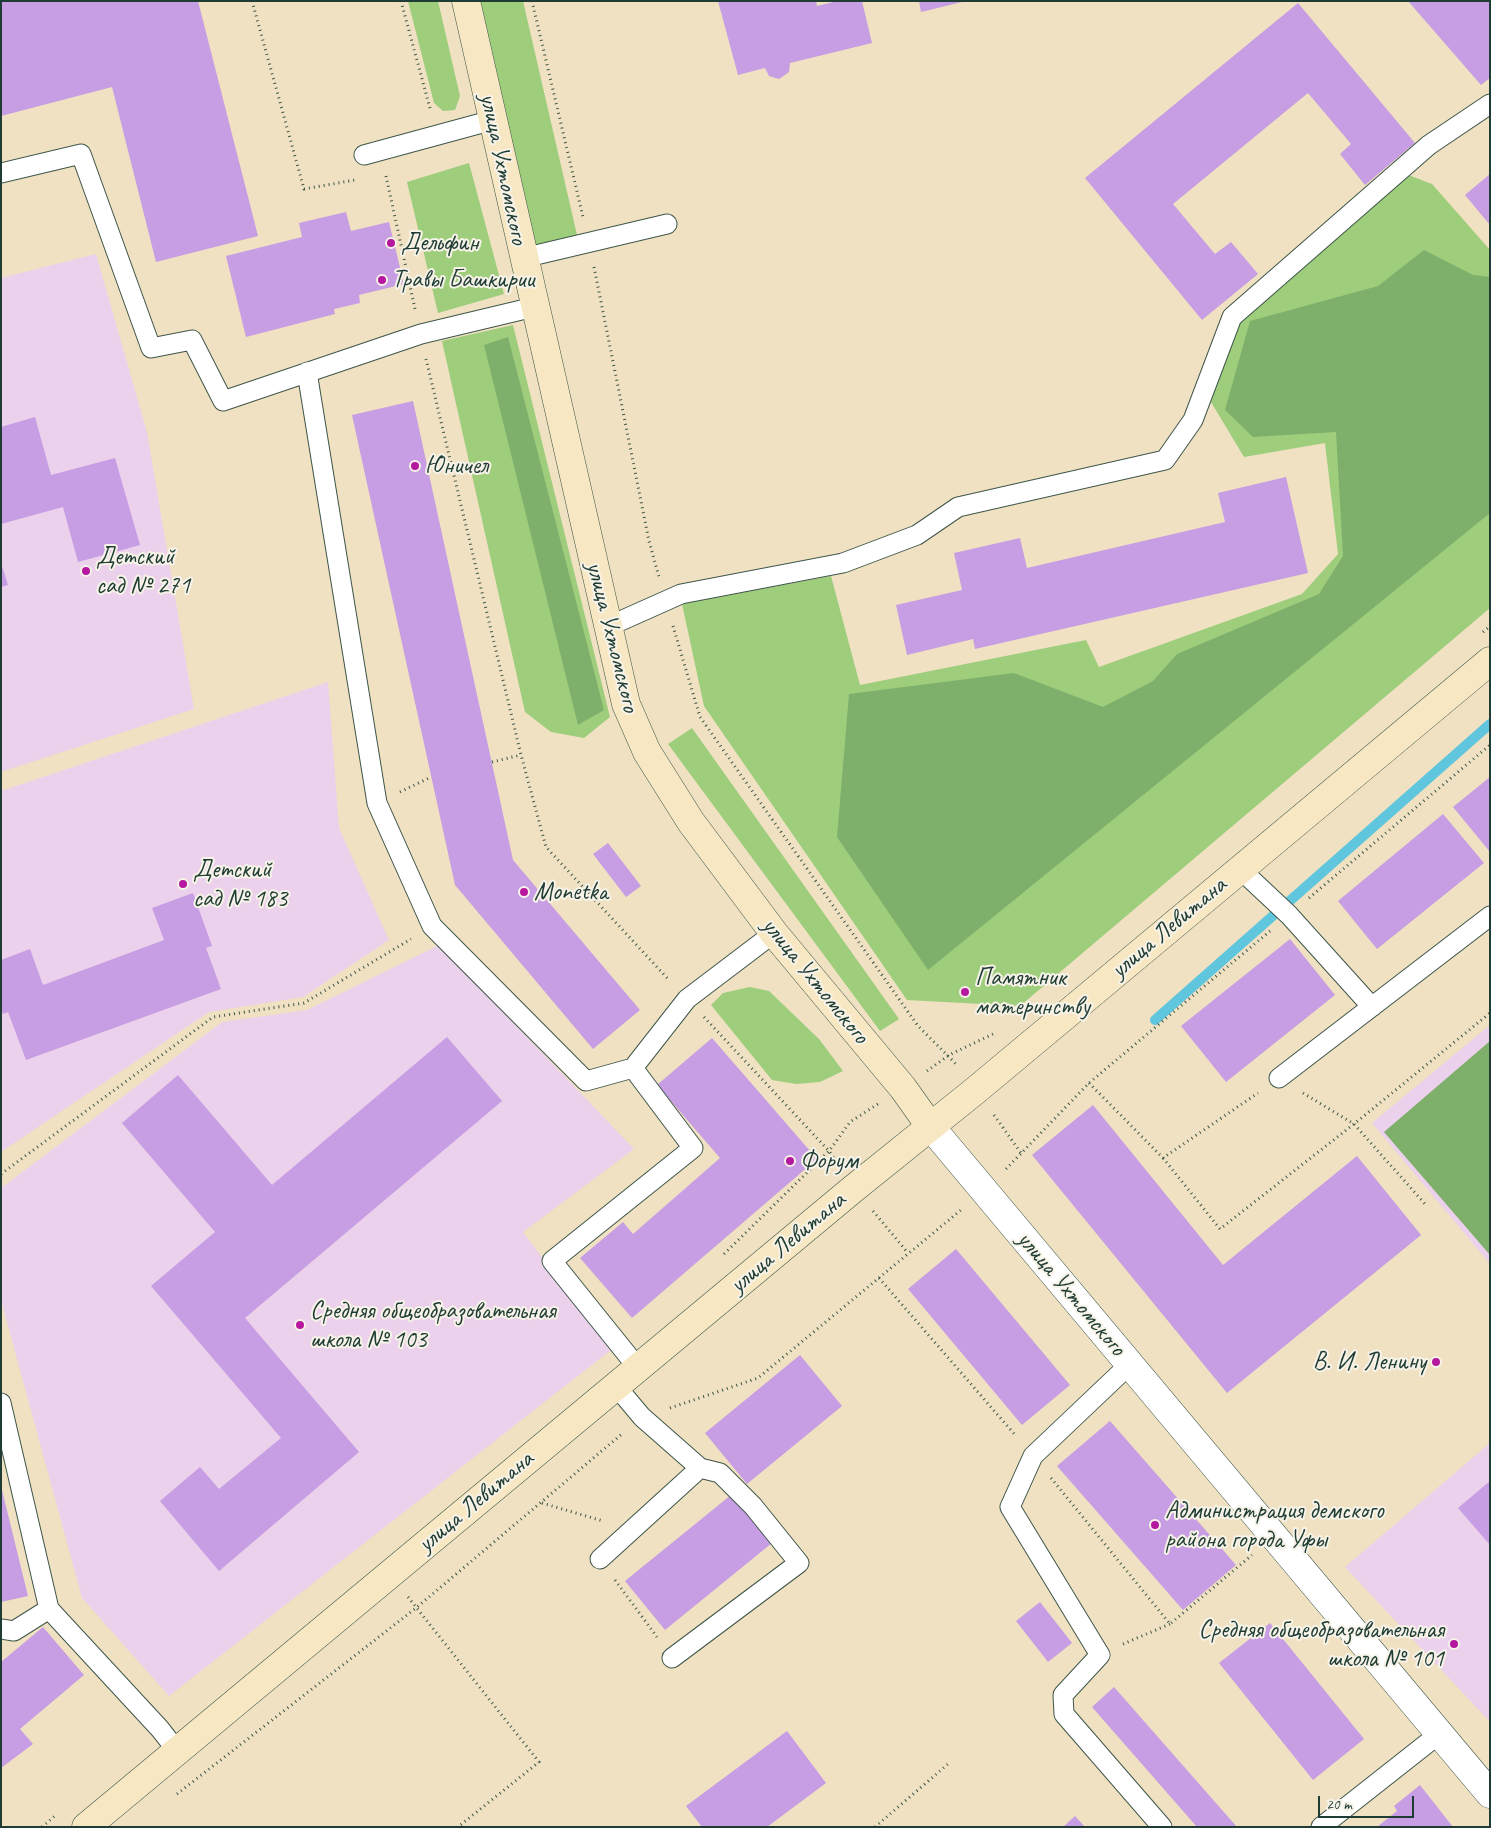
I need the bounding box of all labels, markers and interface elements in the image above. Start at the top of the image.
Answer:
street label: улица Ухтомского [472,91,534,247]
place label: Дельфин [401,228,478,258]
marker: Дельфин [385,237,397,249]
place label: Травы Башкирии [392,265,534,295]
marker: Травы Башкирии [376,274,388,286]
place label: Юничел [425,451,488,481]
marker: Юничел [409,460,421,472]
place label: Детский сад № 271 [96,542,190,601]
street label: улица Ухтомского [579,559,645,715]
marker: Детский сад № 271 [80,565,92,577]
place label: Детский сад № 183 [193,855,287,914]
street label: улица Левитана [1105,871,1233,985]
place label: Monetka [534,877,608,907]
marker: Детский сад № 183 [177,878,189,890]
marker: Monetka [518,886,530,898]
street label: улица Ухтомского [755,912,875,1050]
place label: Памятник материнству [975,963,1090,1022]
marker: Памятник материнству [959,986,971,998]
place label: Форум [800,1146,858,1176]
marker: Форум [784,1155,796,1167]
street label: улица Левитана [724,1186,852,1300]
street label: улица Ухтомского [1010,1225,1132,1363]
place label: Средняя общеобразовательная школа № 103 [310,1296,556,1355]
marker: Средняя общеобразовательная школа № 103 [294,1319,306,1331]
place label: В. И. Ленину [1313,1347,1426,1377]
marker: В. И. Ленину [1430,1356,1442,1368]
street label: улица Левитана [412,1445,540,1559]
place label: Администрация демского района города Уфы [1165,1496,1384,1555]
marker: Администрация демского района города Уфы [1149,1519,1161,1531]
place label: Средняя общеобразовательная школа № 101 [1198,1615,1444,1674]
marker: Средняя общеобразовательная школа № 101 [1448,1638,1460,1650]
scale bar [1321,1786,1417,1818]
text: 20 m [1326,1795,1352,1814]

